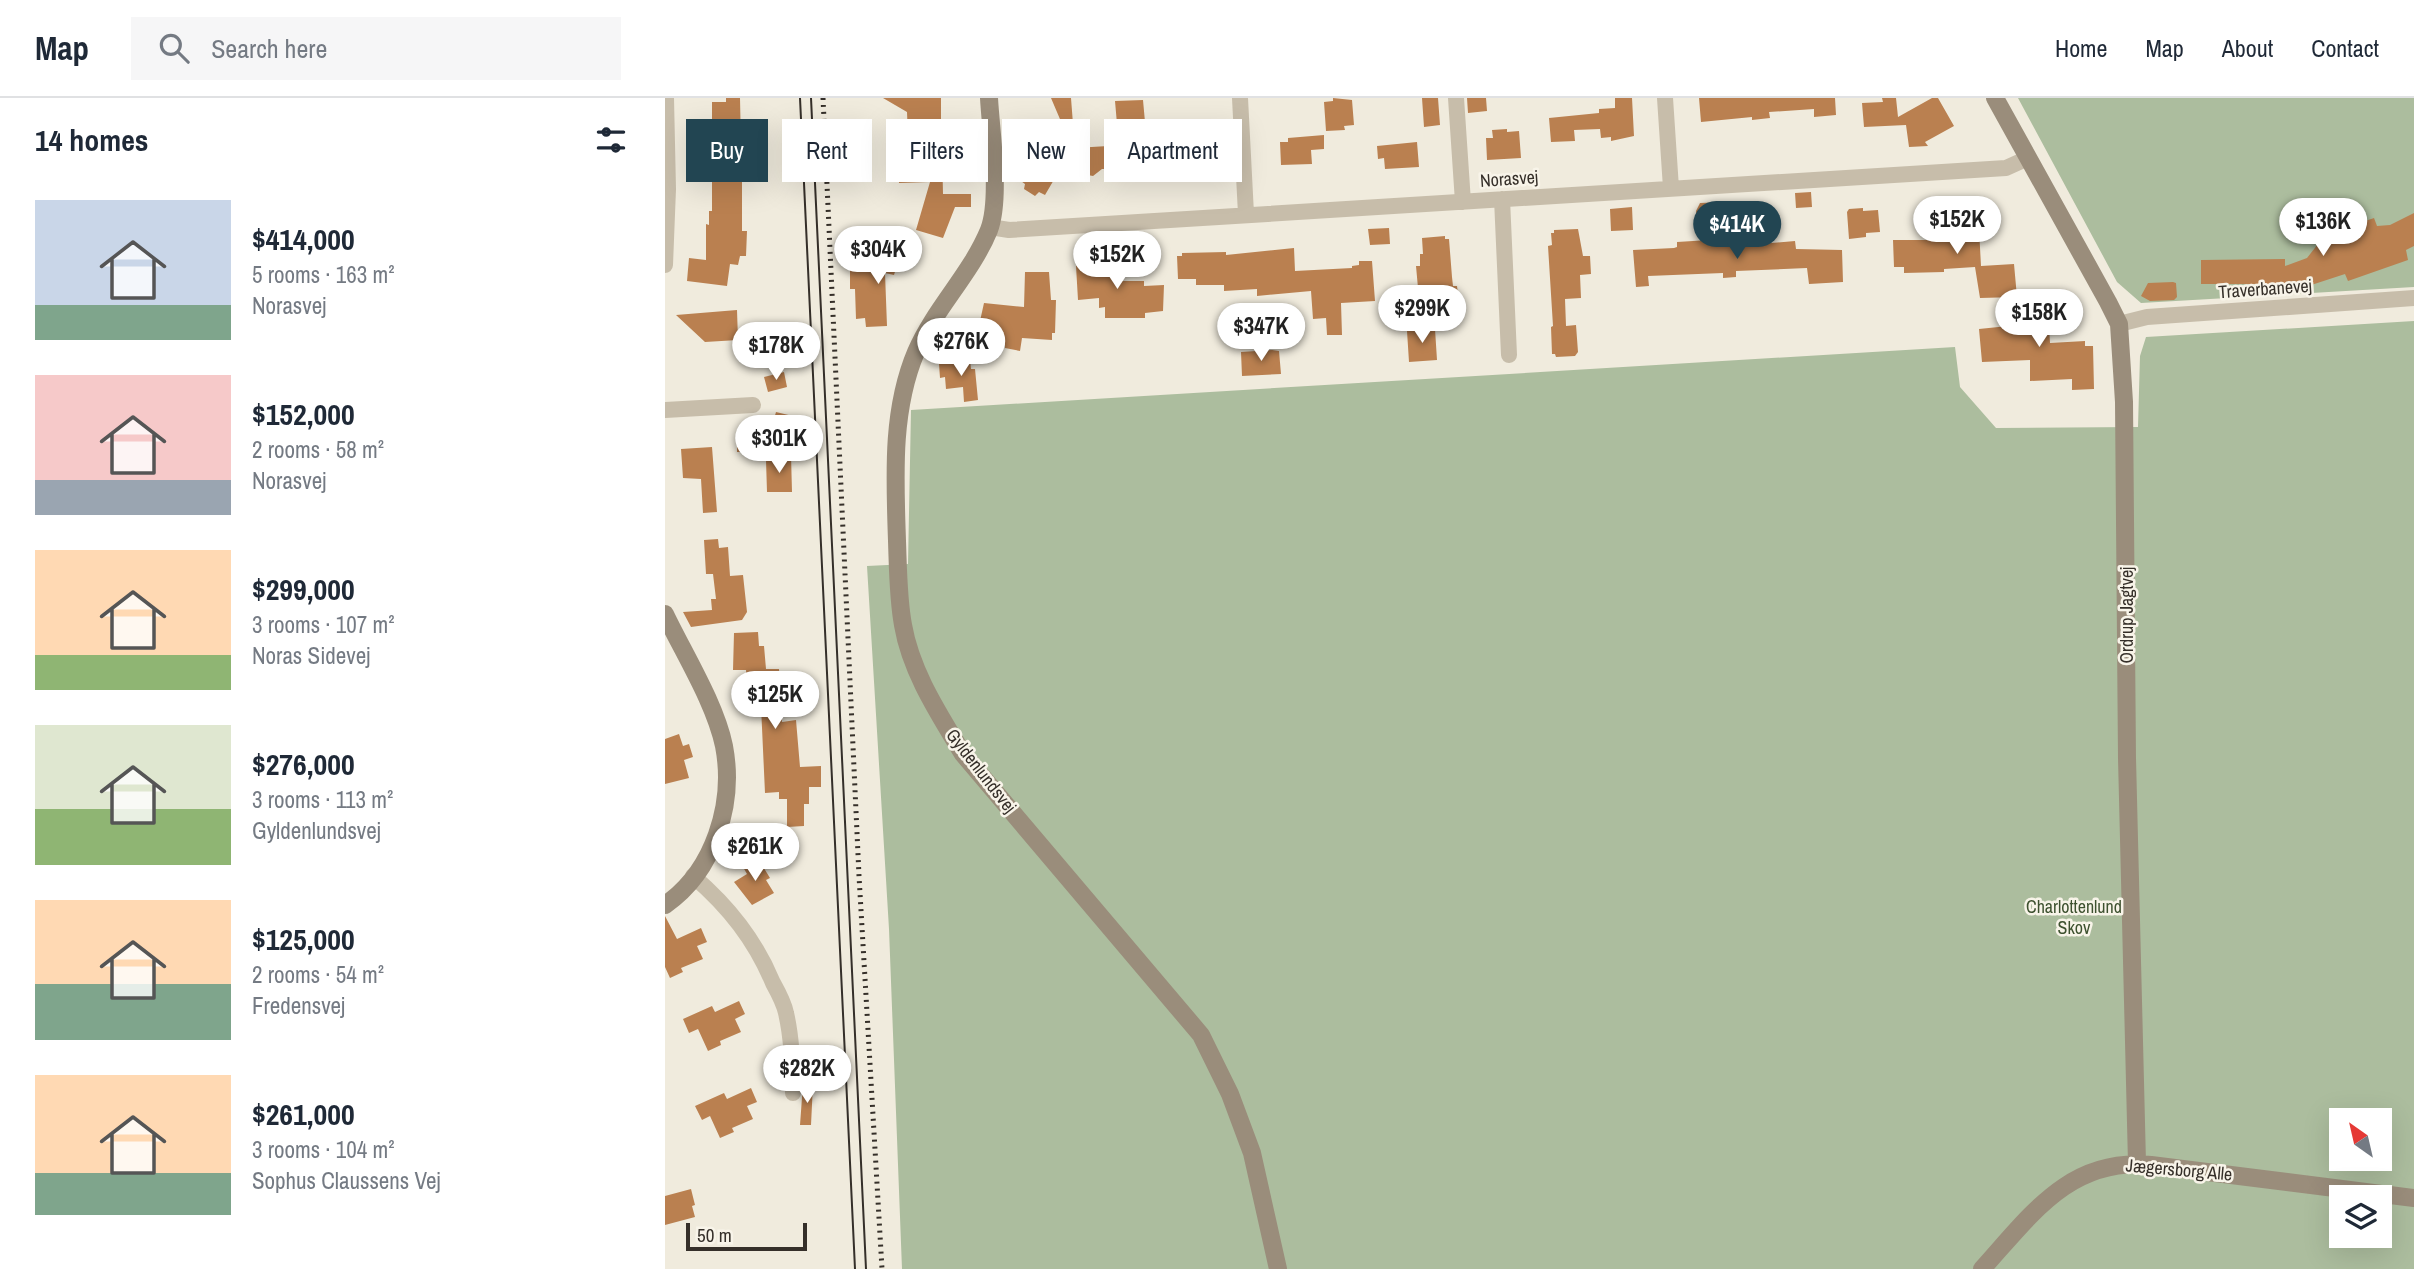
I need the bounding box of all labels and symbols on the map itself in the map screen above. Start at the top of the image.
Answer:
street label: Norasvej [1479,164,1539,193]
pin: $152K [1908,197,2006,256]
pin: $136K [2274,198,2372,258]
pin: $414K [1688,202,1786,261]
pin: $304K [829,226,927,286]
pin: $152K [1068,232,1166,291]
street label: Traverbanevej [2217,273,2313,304]
pin: $299K [1373,286,1471,345]
pin: $158K [1990,289,2088,349]
pin: $347K [1212,303,1310,363]
pin: $276K [912,318,1010,378]
pin: $178K [727,322,825,382]
pin: $301K [730,416,828,475]
street label: Ordrup Jagtvej [2114,567,2139,663]
pin: $125K [726,672,824,731]
street label: Gyldenlundsvej [940,723,1022,818]
pin: $261K [706,824,804,883]
park label: Charlottenlund Skov [2026,894,2122,940]
pin: $282K [758,1046,856,1105]
north arrow [2329,1108,2392,1171]
street label: Jægersborg Alle [2125,1152,2233,1187]
scale bar [686,1220,807,1252]

